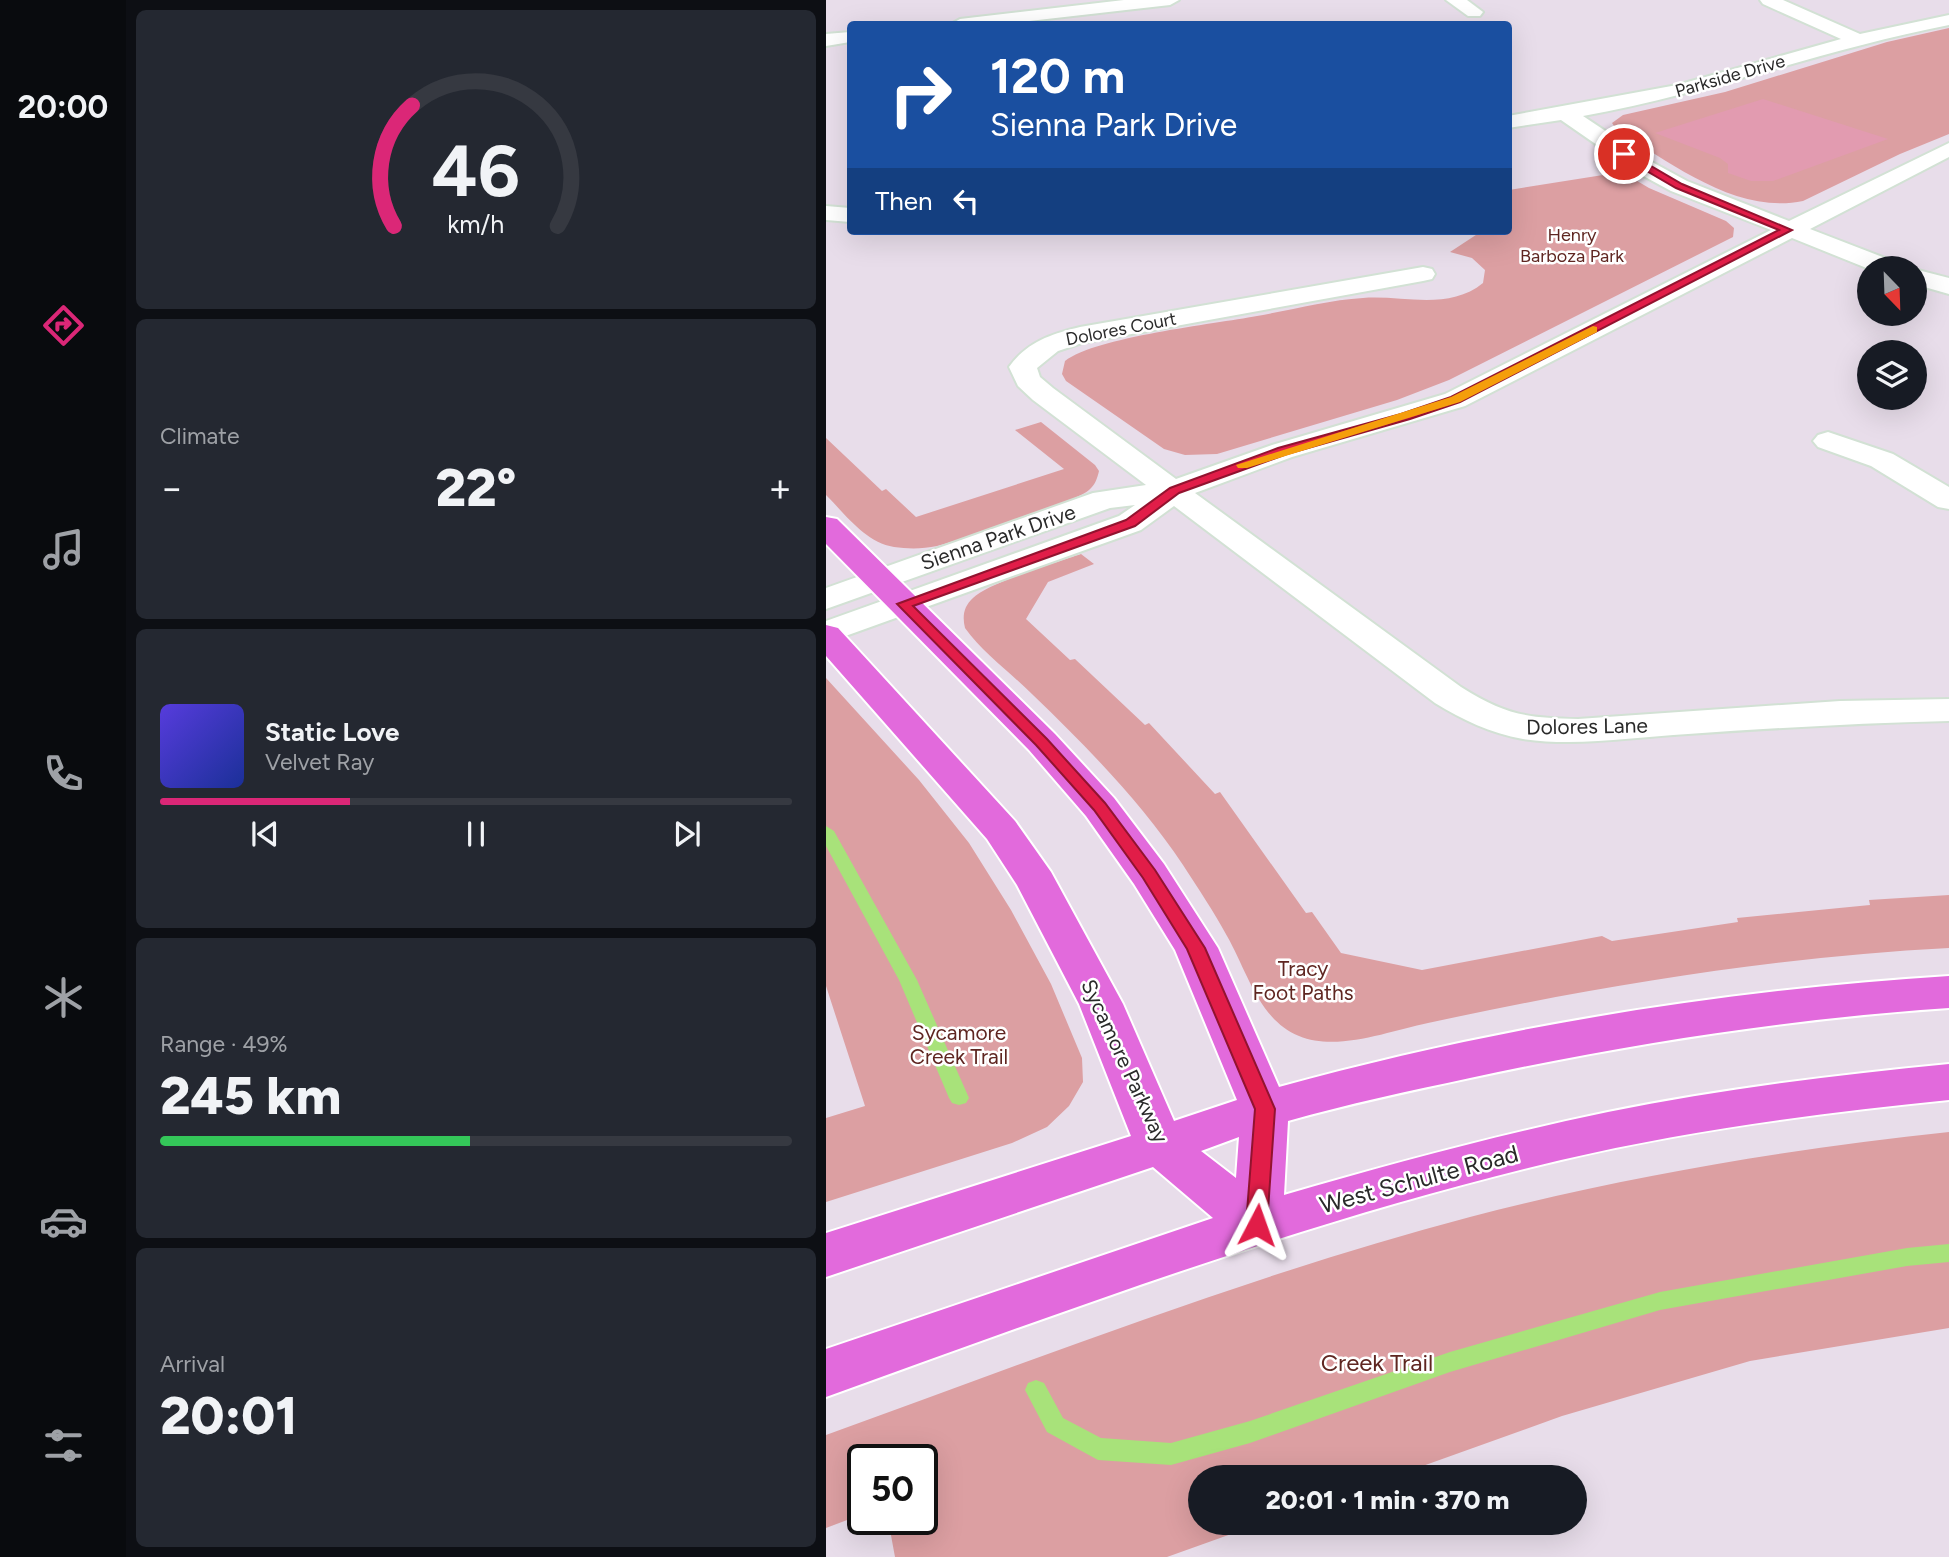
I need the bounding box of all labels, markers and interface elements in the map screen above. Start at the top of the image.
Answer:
text: 120 m [990,46,1125,105]
icon: right [875,49,966,140]
street label: Parkside Drive [1673,50,1788,102]
text: 20:00 [18,88,108,126]
text: Sienna Park Drive [990,106,1237,144]
pin [1594,124,1654,184]
text: 46 [432,127,520,214]
icon: arrive [1605,135,1643,173]
icon: left [947,182,985,220]
text: Then [875,185,933,217]
text: km/h [447,209,505,239]
park label: Henry Barboza Park [1520,224,1624,267]
north arrow [1857,256,1927,326]
map controls [1857,256,1927,410]
icon: directions [39,301,88,350]
street label: Dolores Court [1064,307,1178,351]
button: layers [1857,340,1927,410]
text: Climate [160,422,239,450]
text: 22° [435,457,517,519]
text: − [160,465,184,511]
text: + [768,465,792,511]
street label: Sienna Park Drive [917,499,1079,575]
icon: music [39,525,88,574]
street label: Dolores Lane [1526,712,1648,740]
text: Static Love [265,716,399,748]
text: Velvet Ray [265,748,374,776]
icon: phone [39,749,88,798]
icon: previous [246,815,284,853]
icon: pause [457,815,495,853]
icon: next [668,815,706,853]
park label: Tracy Foot Paths [1253,956,1353,1005]
icon: climate [39,973,88,1022]
street label: Sycamore Parkway [1076,975,1174,1147]
park label: Sycamore Creek Trail [910,1020,1008,1069]
text: Range · 49% [160,1030,288,1058]
text: 245 km [160,1065,341,1127]
street label: West Schulte Road [1317,1139,1521,1219]
position arrow [1220,1188,1294,1262]
icon: car [39,1197,88,1246]
park label: Creek Trail [1321,1348,1433,1377]
text: Arrival [160,1350,225,1378]
text: 20:01 [160,1385,297,1447]
icon: filters [39,1421,88,1470]
speed limit sign: 50 [847,1444,938,1535]
text: 20:01 · 1 min · 370 m [1265,1484,1510,1516]

